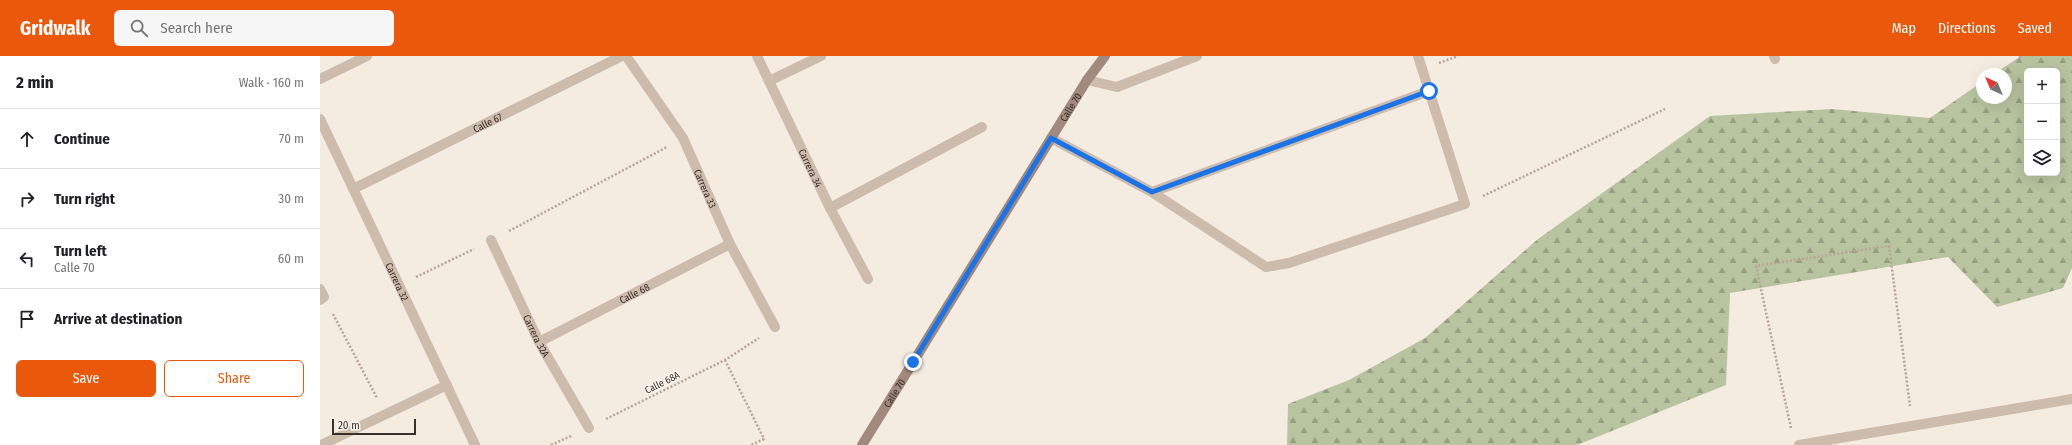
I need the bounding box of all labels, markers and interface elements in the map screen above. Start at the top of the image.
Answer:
search box [114,10,394,46]
text: Gridwalk [20,17,90,40]
icon: search [128,17,150,39]
text: Search here [160,19,233,37]
text: Map [1892,20,1916,37]
text: Directions [1938,20,1996,37]
text: Saved [2018,20,2052,37]
north arrow [1976,68,2012,104]
map controls [2024,68,2060,176]
button: + [2024,68,2060,104]
text: 2 min [16,72,54,93]
text: Walk · 160 m [239,75,304,90]
route start [1420,82,1438,100]
street label: Calle 70 [1058,91,1085,124]
button: − [2024,104,2060,140]
street label: Calle 67 [471,111,505,136]
icon: ahead [16,128,38,150]
text: Continue [54,130,110,148]
text: 70 m [279,131,304,146]
button: layers [2024,140,2060,176]
street label: Carrera 34 [795,147,824,190]
street label: Carrera 33 [691,168,718,210]
icon: right [16,188,38,210]
text: Turn right [54,190,115,208]
text: 30 m [278,191,304,206]
text: Turn left [54,242,107,260]
icon: left [16,248,38,270]
text: 60 m [278,251,304,266]
text: Calle 70 [54,260,95,275]
street label: Carrera 32 [382,261,411,304]
street label: Calle 68 [618,281,652,307]
icon: arrive [16,308,38,330]
text: Arrive at destination [54,310,182,328]
street label: Carrera 32A [520,313,552,360]
route end [904,353,922,371]
button: Save [16,360,156,397]
button: Share [164,360,304,397]
street label: Calle 68A [643,369,683,397]
street label: Calle 70 [881,377,908,410]
scale bar [332,417,416,436]
text: 20 m [338,419,360,432]

